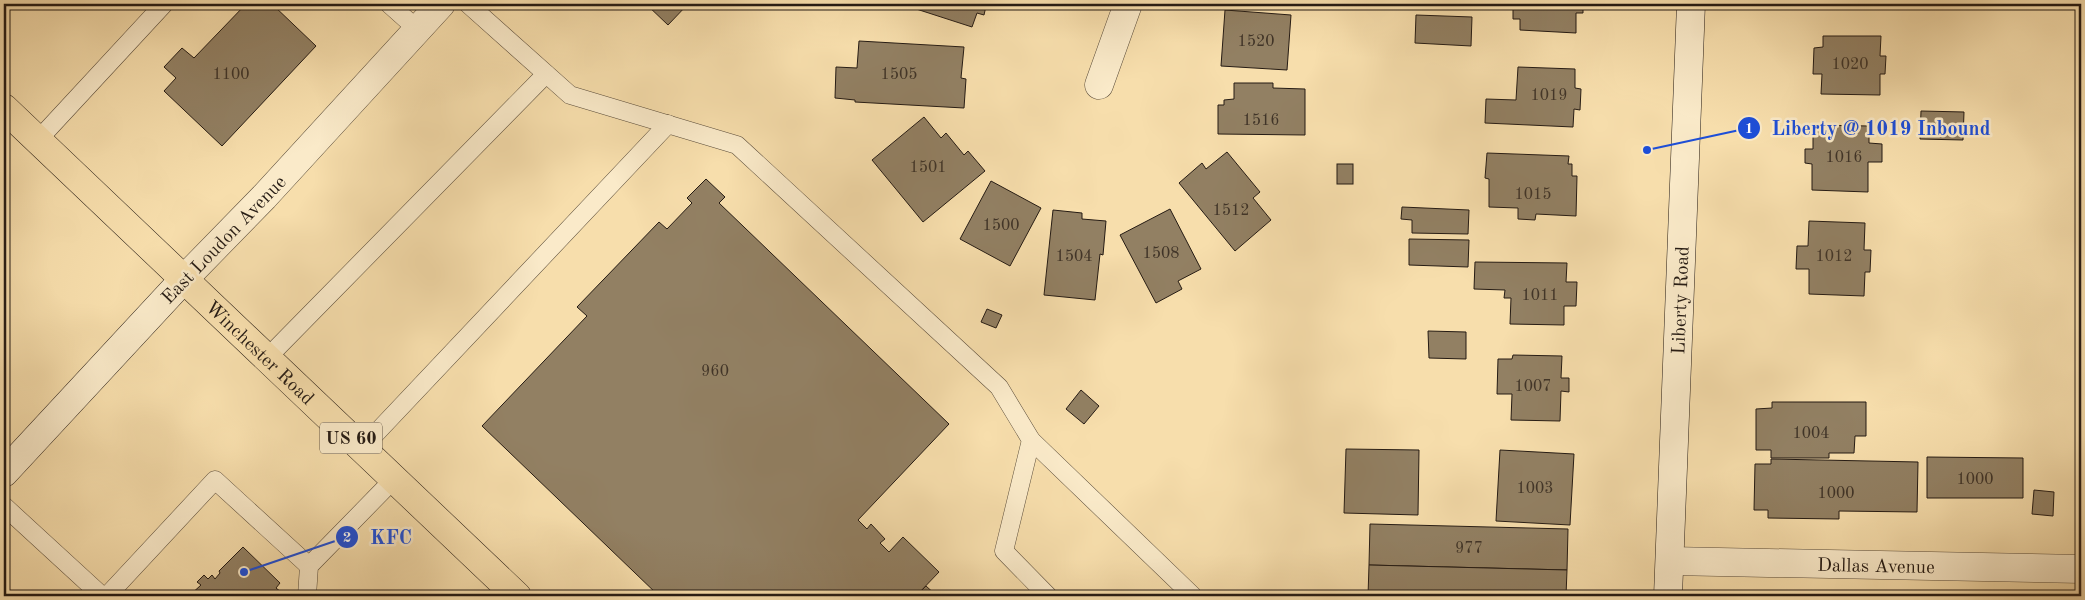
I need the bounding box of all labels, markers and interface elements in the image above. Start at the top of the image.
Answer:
house number: 1520 [1237,34,1275,50]
house number: 1020 [1831,57,1869,73]
house number: 1100 [212,67,250,83]
house number: 1505 [880,67,918,83]
house number: 1019 [1530,88,1568,104]
callout: Liberty @ 1019 Inbound [1737,110,2001,145]
house number: 1516 [1242,113,1280,129]
text: Liberty @ 1019 Inbound [1772,120,1991,140]
text: 1 [1745,122,1753,137]
house number: 1016 [1825,150,1863,166]
house number: 1501 [909,160,947,176]
street label: East Loudon Avenue [159,173,291,309]
house number: 1015 [1514,187,1552,203]
house number: 1512 [1212,203,1250,219]
house number: 1500 [982,218,1020,234]
house number: 1508 [1142,246,1180,262]
street label: Liberty Road [1670,246,1694,355]
house number: 1504 [1055,249,1093,265]
house number: 1012 [1815,249,1853,265]
house number: 1011 [1521,288,1559,304]
street label: Winchester Road [201,298,317,409]
house number: 960 [701,364,729,380]
house number: 1007 [1514,379,1552,395]
road number: US 60 [320,422,382,453]
house number: 1004 [1792,426,1830,442]
house number: 1000 [1956,472,1994,488]
house number: 1003 [1516,481,1554,497]
house number: 1000 [1817,486,1855,502]
callout: KFC [335,519,422,554]
text: KFC [370,529,412,549]
text: 2 [343,531,351,546]
house number: 977 [1455,541,1483,557]
street label: Dallas Avenue [1817,557,1935,578]

